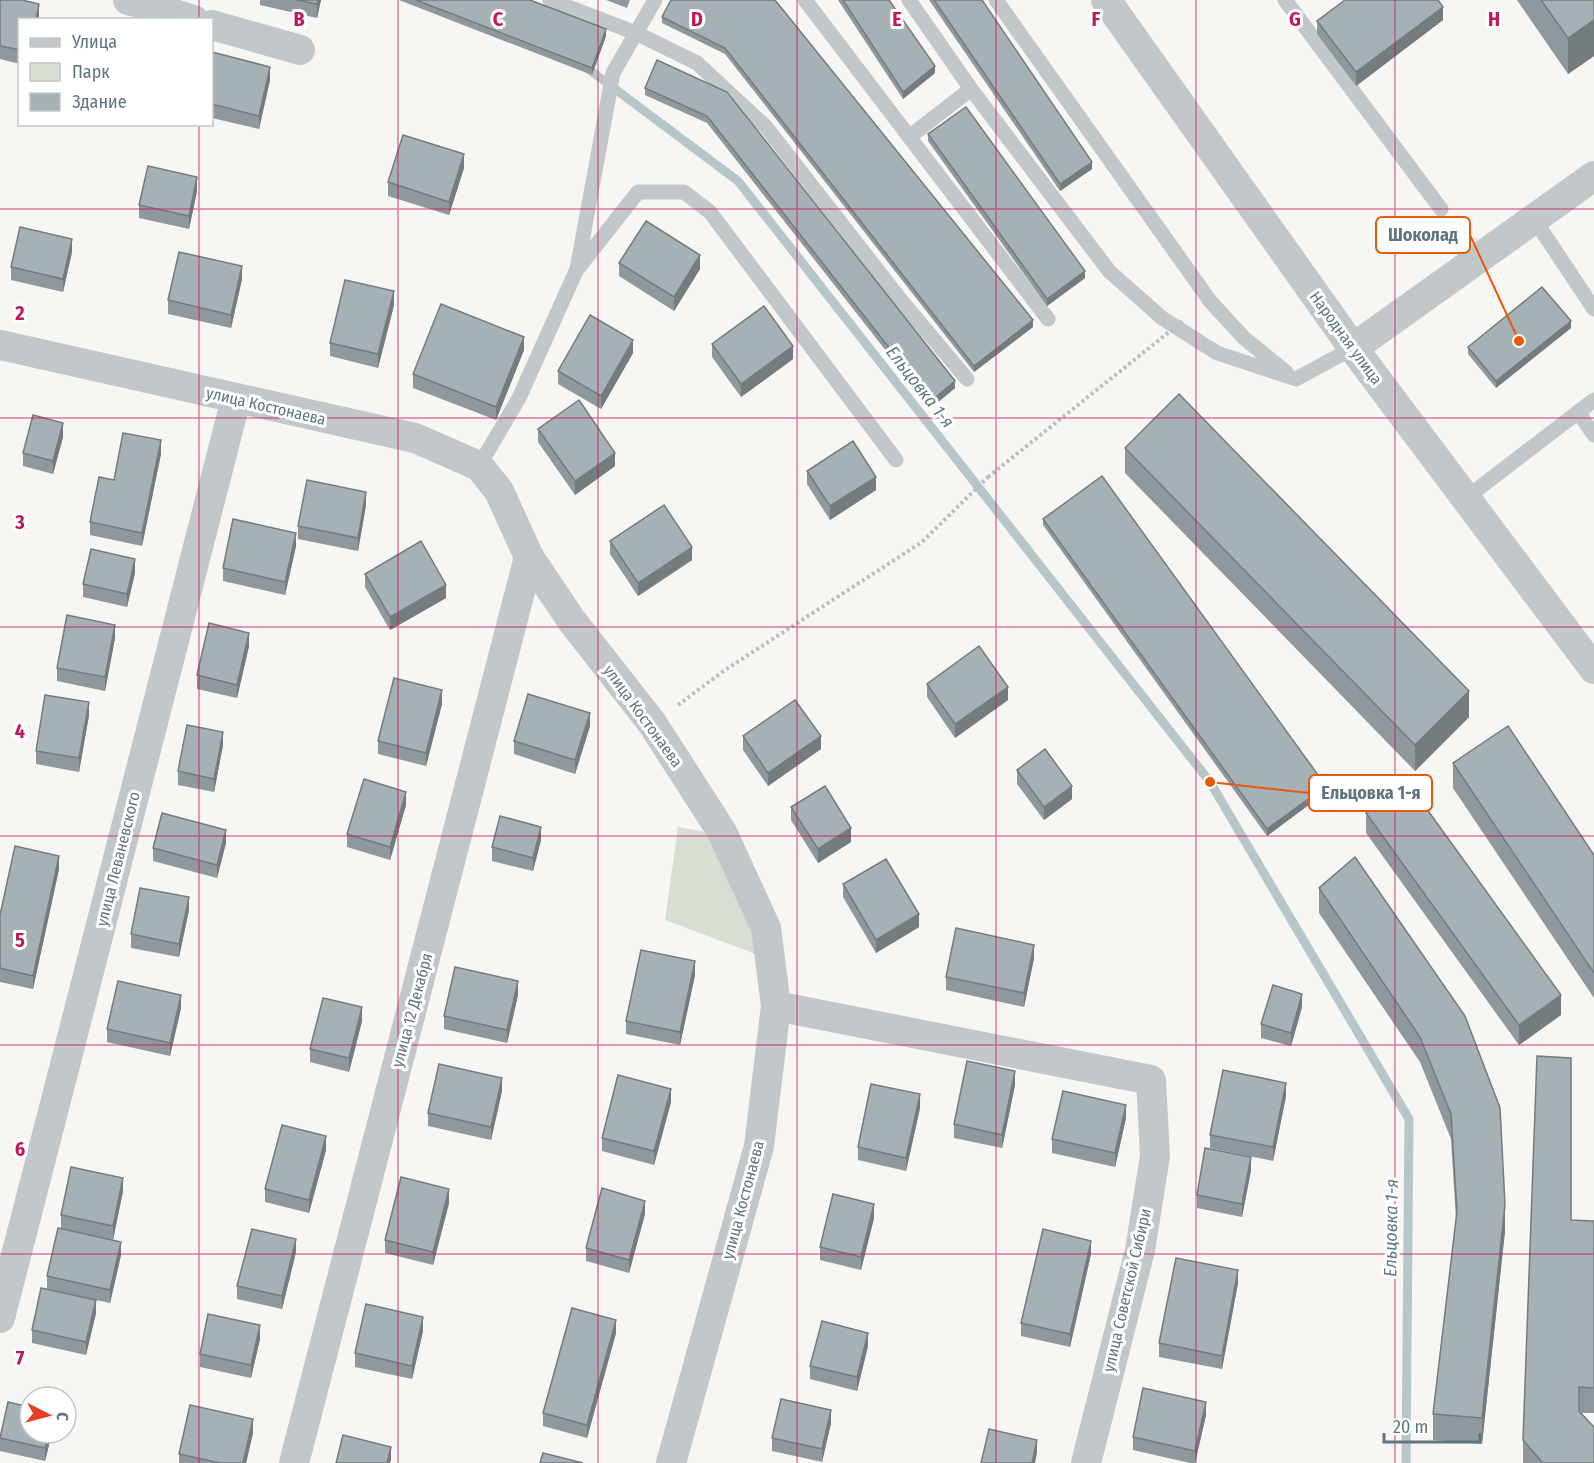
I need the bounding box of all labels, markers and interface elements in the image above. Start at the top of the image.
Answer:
text: B [293,7,305,31]
text: C [493,7,504,31]
text: D [691,7,703,31]
text: E [892,7,902,31]
text: F [1092,7,1101,31]
text: G [1289,7,1301,31]
text: H [1488,7,1500,31]
legend [18,18,213,126]
text: Улица [71,31,117,53]
text: Парк [72,61,110,83]
text: Здание [72,91,127,113]
callout: Шоколад [1376,217,1470,253]
text: Шоколад [1388,224,1458,246]
street label: Народная улица [1306,288,1386,388]
text: 2 [14,301,25,325]
water label: Ельцовка 1-я [881,342,959,432]
street label: улица Костонаева [204,383,328,429]
text: 3 [14,510,25,534]
street label: улица Костонаева [599,661,687,771]
text: 4 [15,719,25,743]
callout: Ельцовка 1-я [1309,775,1432,811]
text: Ельцовка 1-я [1321,782,1421,804]
street label: улица Леваневского [92,790,144,928]
text: 5 [15,928,25,952]
street label: улица 12 Декабря [388,951,436,1069]
text: 6 [15,1137,25,1161]
street label: улица Костонаева [718,1138,768,1261]
water label: Ельцовка 1-я [1379,1179,1403,1277]
street label: улица Советской Сибири [1099,1206,1155,1374]
text: 7 [16,1346,25,1370]
north arrow [18,1385,78,1445]
scale bar [1384,1406,1480,1444]
text: С [52,1411,72,1422]
text: 20 m [1393,1416,1428,1438]

